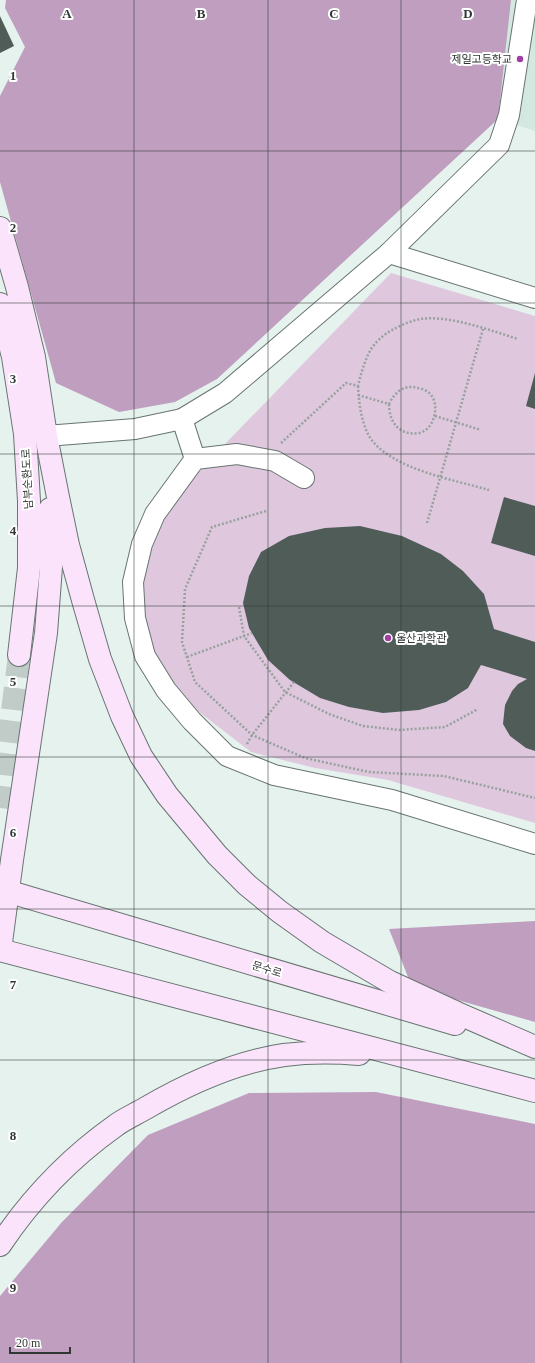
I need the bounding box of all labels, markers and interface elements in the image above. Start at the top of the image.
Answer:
text: A [62,6,72,21]
text: B [197,6,206,21]
text: C [329,6,339,21]
text: D [463,6,473,21]
place label: 제일고등학교 [451,53,512,65]
marker: 제일고등학교 [515,54,525,64]
text: 1 [10,68,16,83]
text: 2 [10,220,16,235]
text: 3 [10,371,17,386]
street label: 남부순환도로 [19,448,35,510]
text: 4 [10,523,17,538]
place label: 울산과학관 [396,632,447,644]
marker: 울산과학관 [383,633,393,643]
text: 5 [10,674,17,689]
text: 6 [10,825,17,840]
street label: 문수로 [251,959,283,979]
text: 7 [10,977,17,992]
text: 8 [10,1128,17,1143]
text: 9 [10,1280,17,1295]
scale bar [10,1329,70,1355]
text: 20 m [16,1336,41,1350]

